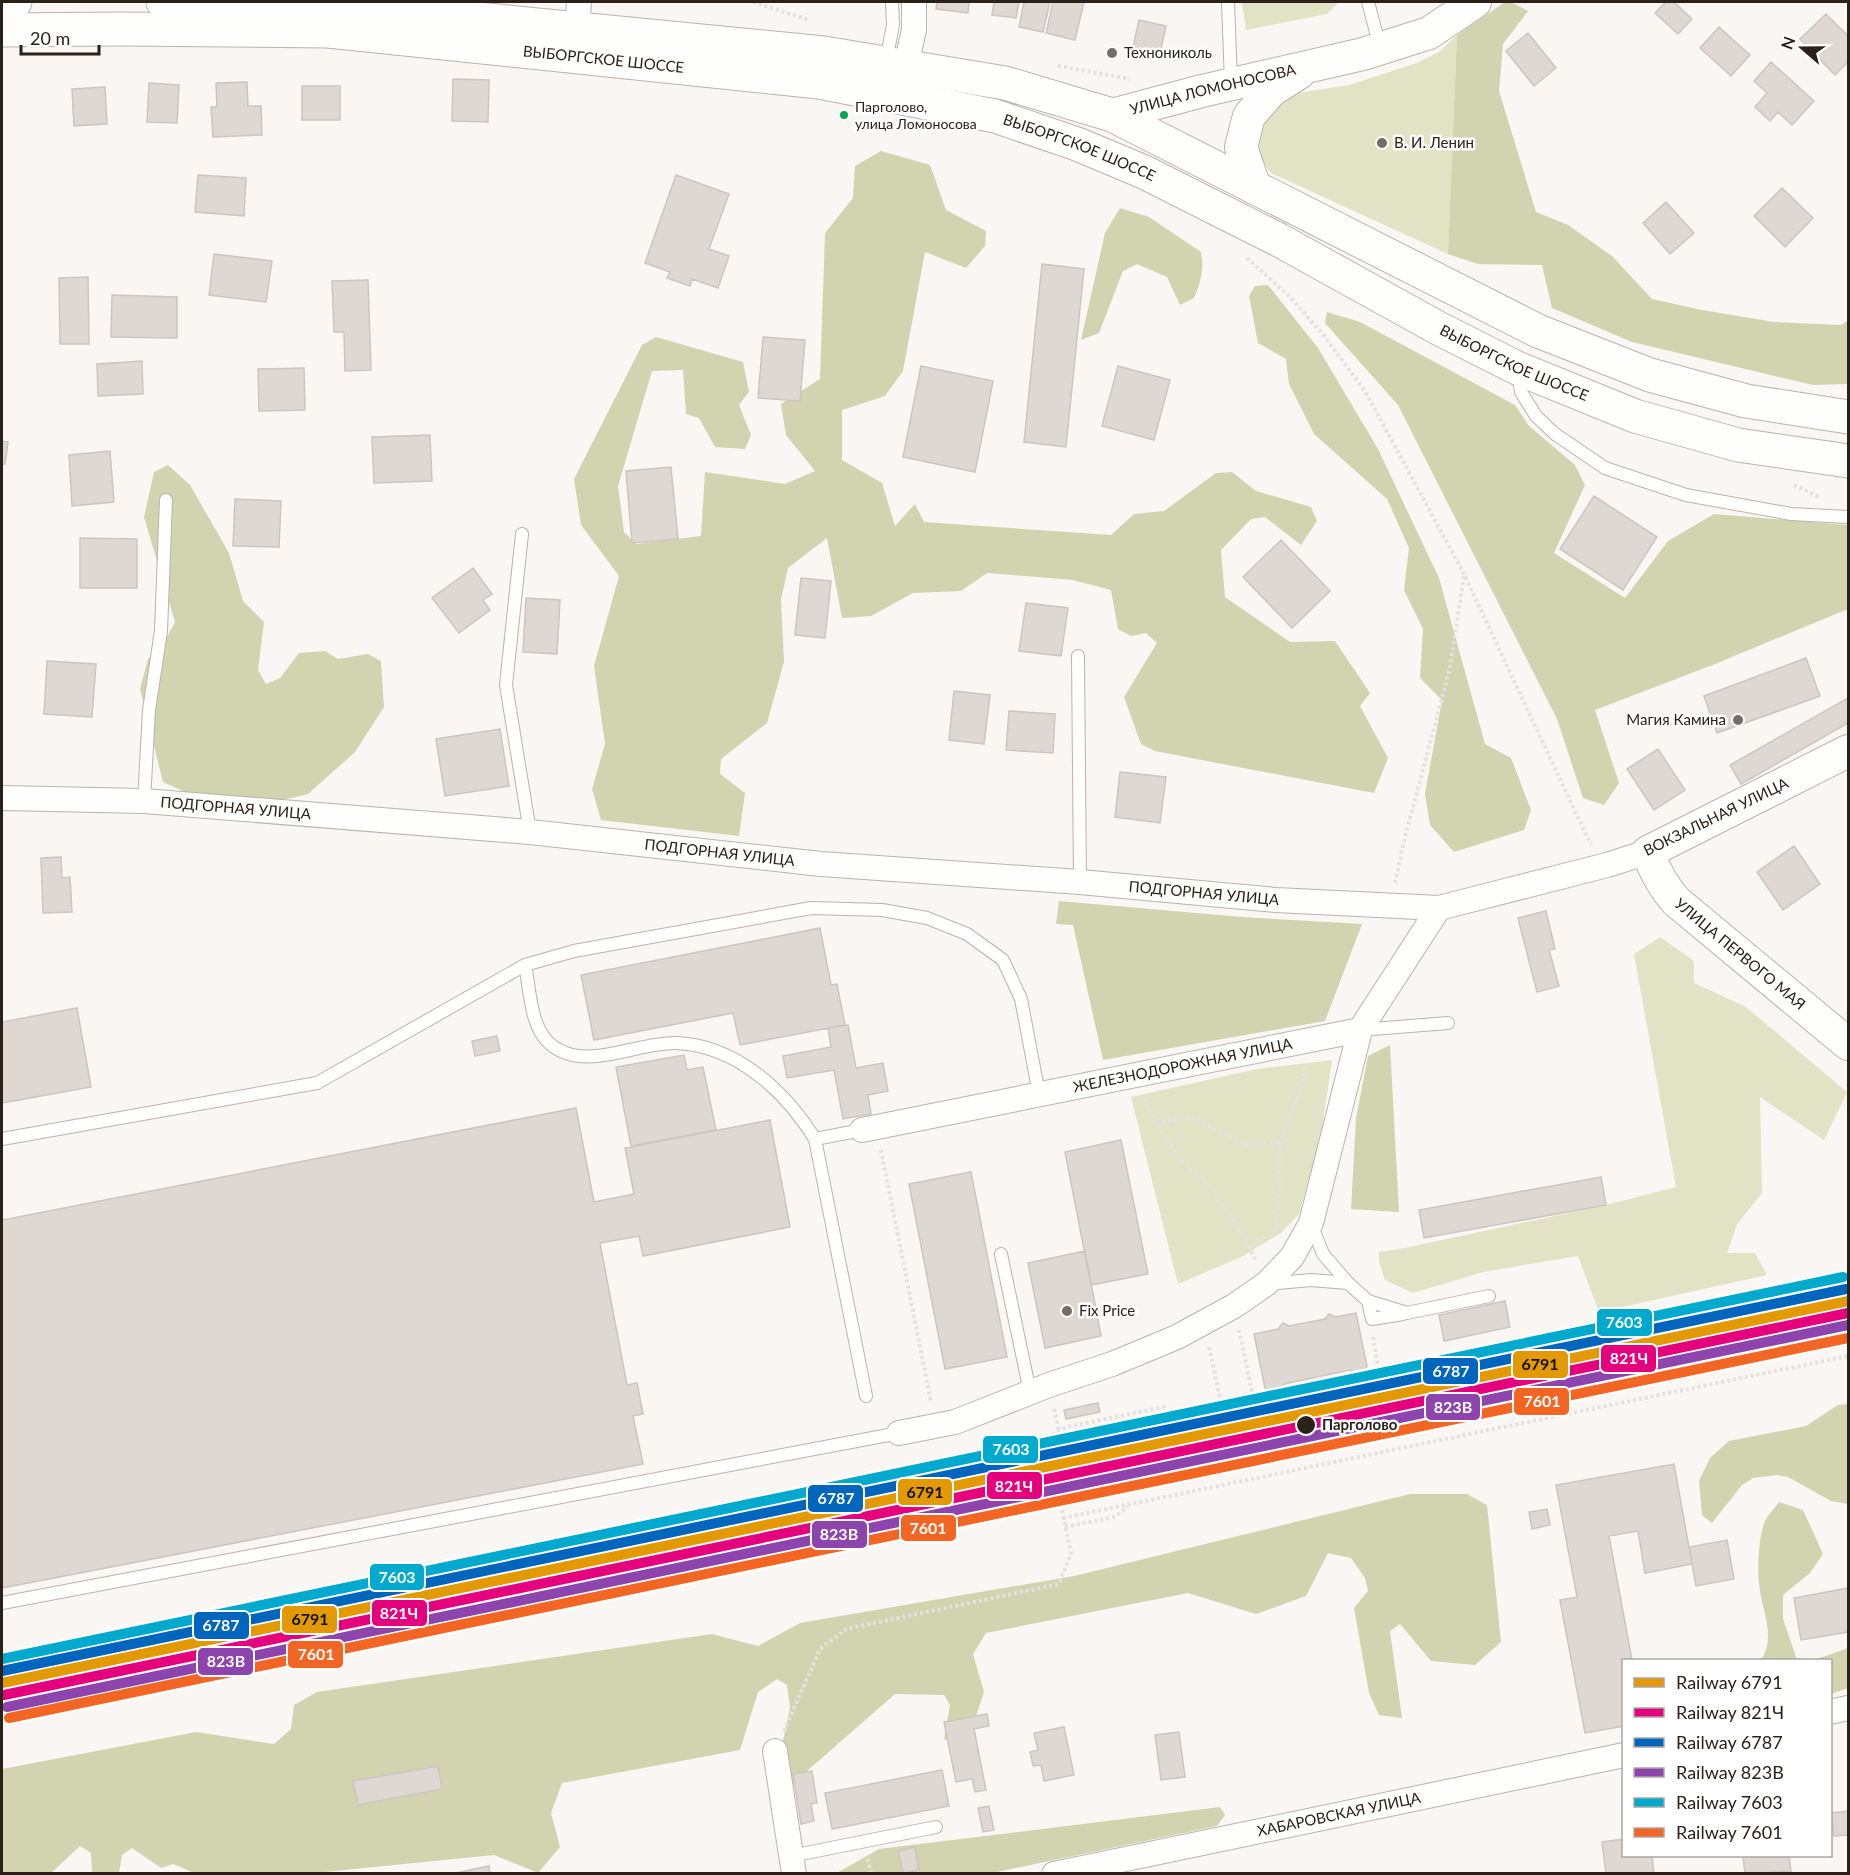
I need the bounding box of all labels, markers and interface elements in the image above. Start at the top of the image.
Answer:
scale bar [21,18,99,56]
north arrow [1772,18,1832,78]
text: 20 m [30,27,70,49]
text: N [1776,34,1798,52]
street label: ВЫБОРГСКОЕ ШОССЕ [522,41,685,76]
place label: Технониколь [1124,43,1212,61]
marker: Технониколь [1105,46,1119,60]
street label: УЛИЦА ЛОМОНОСОВА [1128,60,1298,118]
place label: Парголово, улица Ломоносова [855,98,977,132]
marker: Парголово, улица Ломоносова [838,109,850,121]
street label: ВЫБОРГСКОЕ ШОССЕ [1001,109,1159,184]
place label: В. И. Ленин [1394,133,1474,151]
marker: В. И. Ленин [1375,136,1389,150]
street label: ВЫБОРГСКОЕ ШОССЕ [1437,320,1591,404]
place label: Магия Камина [1626,710,1726,728]
marker: Магия Камина [1731,713,1745,727]
street label: ВОКЗАЛЬНАЯ УЛИЦА [1640,773,1792,859]
street label: ПОДГОРНАЯ УЛИЦА [160,792,313,822]
street label: ПОДГОРНАЯ УЛИЦА [644,835,797,869]
street label: ПОДГОРНАЯ УЛИЦА [1128,877,1281,908]
street label: УЛИЦА ПЕРВОГО МАЯ [1671,894,1810,1013]
street label: ЖЕЛЕЗНОДОРОЖНАЯ УЛИЦА [1071,1034,1294,1095]
place label: Fix Price [1079,1301,1135,1319]
marker: Fix Price [1060,1304,1074,1318]
line badge: 7603 [1596,1308,1653,1337]
text: 7603 [1605,1312,1643,1331]
line badge: 821Ч [1600,1344,1657,1373]
text: 821Ч [1610,1348,1648,1367]
line badge: 6791 [1512,1350,1569,1379]
text: 6791 [1521,1354,1559,1373]
line badge: 6787 [1422,1357,1479,1385]
text: 6787 [1432,1361,1470,1380]
line badge: 7601 [1513,1387,1570,1416]
text: 7601 [1523,1391,1561,1410]
line badge: 823В [1425,1393,1481,1421]
text: 823В [1434,1397,1472,1416]
marker: Парголово [1295,1414,1317,1436]
place label: Парголово [1322,1415,1398,1433]
line badge: 7603 [982,1435,1039,1464]
text: 7603 [992,1439,1030,1458]
line badge: 821Ч [986,1471,1043,1500]
text: 821Ч [995,1476,1033,1495]
line badge: 6791 [897,1478,953,1506]
text: 6791 [906,1482,944,1501]
line badge: 6787 [807,1484,864,1513]
text: 6787 [817,1488,855,1507]
line badge: 7601 [900,1514,957,1542]
text: 7601 [909,1518,947,1537]
line badge: 823В [811,1520,868,1549]
text: 823В [820,1524,858,1543]
line badge: 7603 [369,1563,425,1591]
text: 7603 [378,1567,416,1586]
line badge: 821Ч [371,1599,428,1627]
text: 821Ч [380,1603,418,1622]
line badge: 6791 [281,1605,338,1634]
text: 6791 [291,1609,329,1628]
line badge: 6787 [193,1611,250,1640]
text: 6787 [202,1615,240,1634]
line badge: 7601 [287,1640,344,1669]
text: 7601 [297,1644,335,1663]
line badge: 823В [197,1647,254,1676]
text: 823В [207,1651,245,1670]
legend [1622,1659,1832,1857]
text: Railway 6791 [1676,1671,1783,1693]
text: Railway 821Ч [1676,1701,1784,1723]
text: Railway 6787 [1676,1731,1783,1753]
text: Railway 823В [1676,1761,1784,1783]
street label: ХАБАРОВСКАЯ УЛИЦА [1255,1788,1423,1839]
text: Railway 7603 [1676,1791,1783,1813]
text: Railway 7601 [1676,1821,1783,1843]

